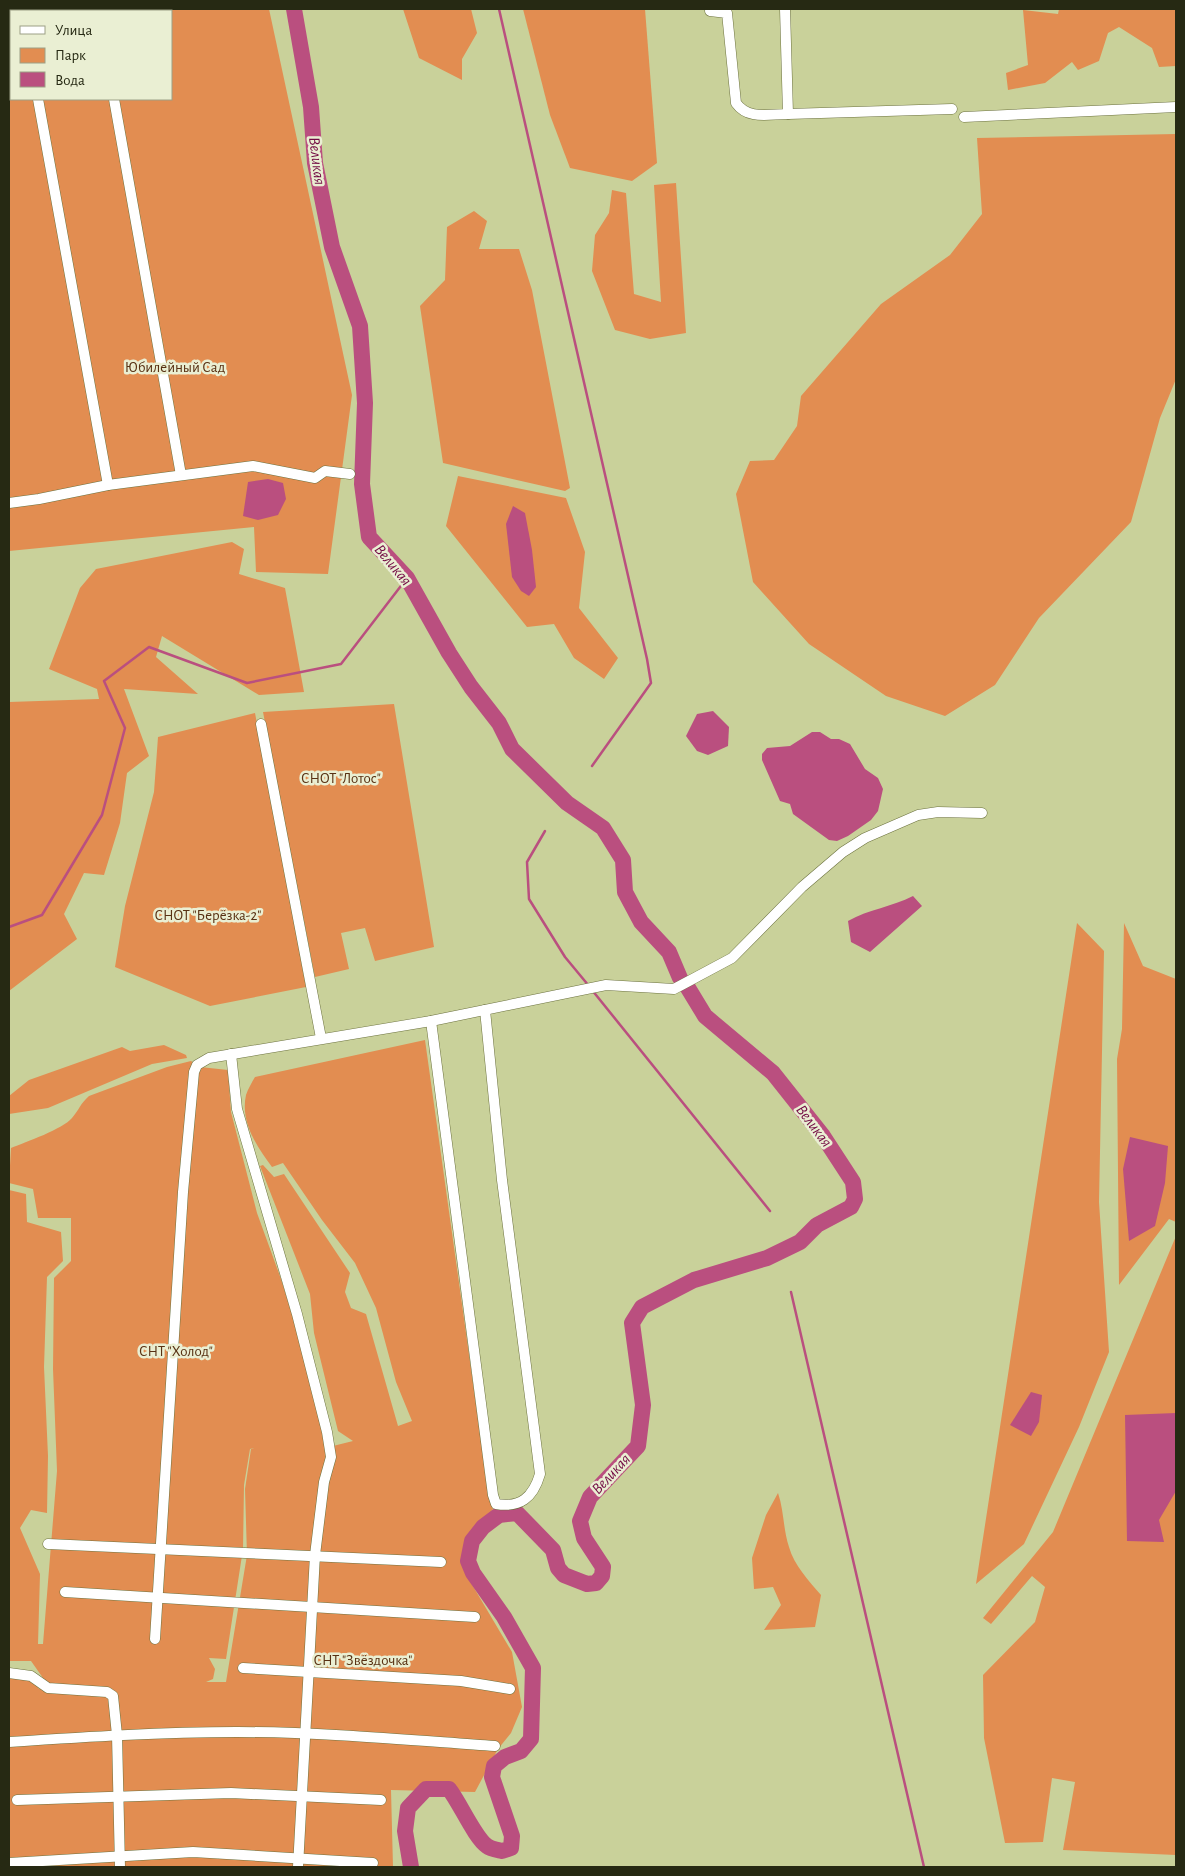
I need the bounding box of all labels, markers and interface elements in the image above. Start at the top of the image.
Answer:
legend [10,10,172,100]
text: Улица [55,23,92,38]
text: Парк [55,48,86,63]
text: Вода [55,73,85,88]
water label: Великая [306,136,328,186]
park label: Юбилейный Сад [125,360,225,375]
water label: Великая [371,541,415,589]
park label: СНОТ "Лотос" [301,771,381,786]
park label: СНОТ "Берёзка-2" [155,908,261,923]
water label: Великая [793,1102,835,1150]
park label: СНТ "Холод" [139,1344,213,1359]
water label: Великая [589,1451,633,1497]
park label: СНТ "Звёздочка" [314,1653,412,1668]

